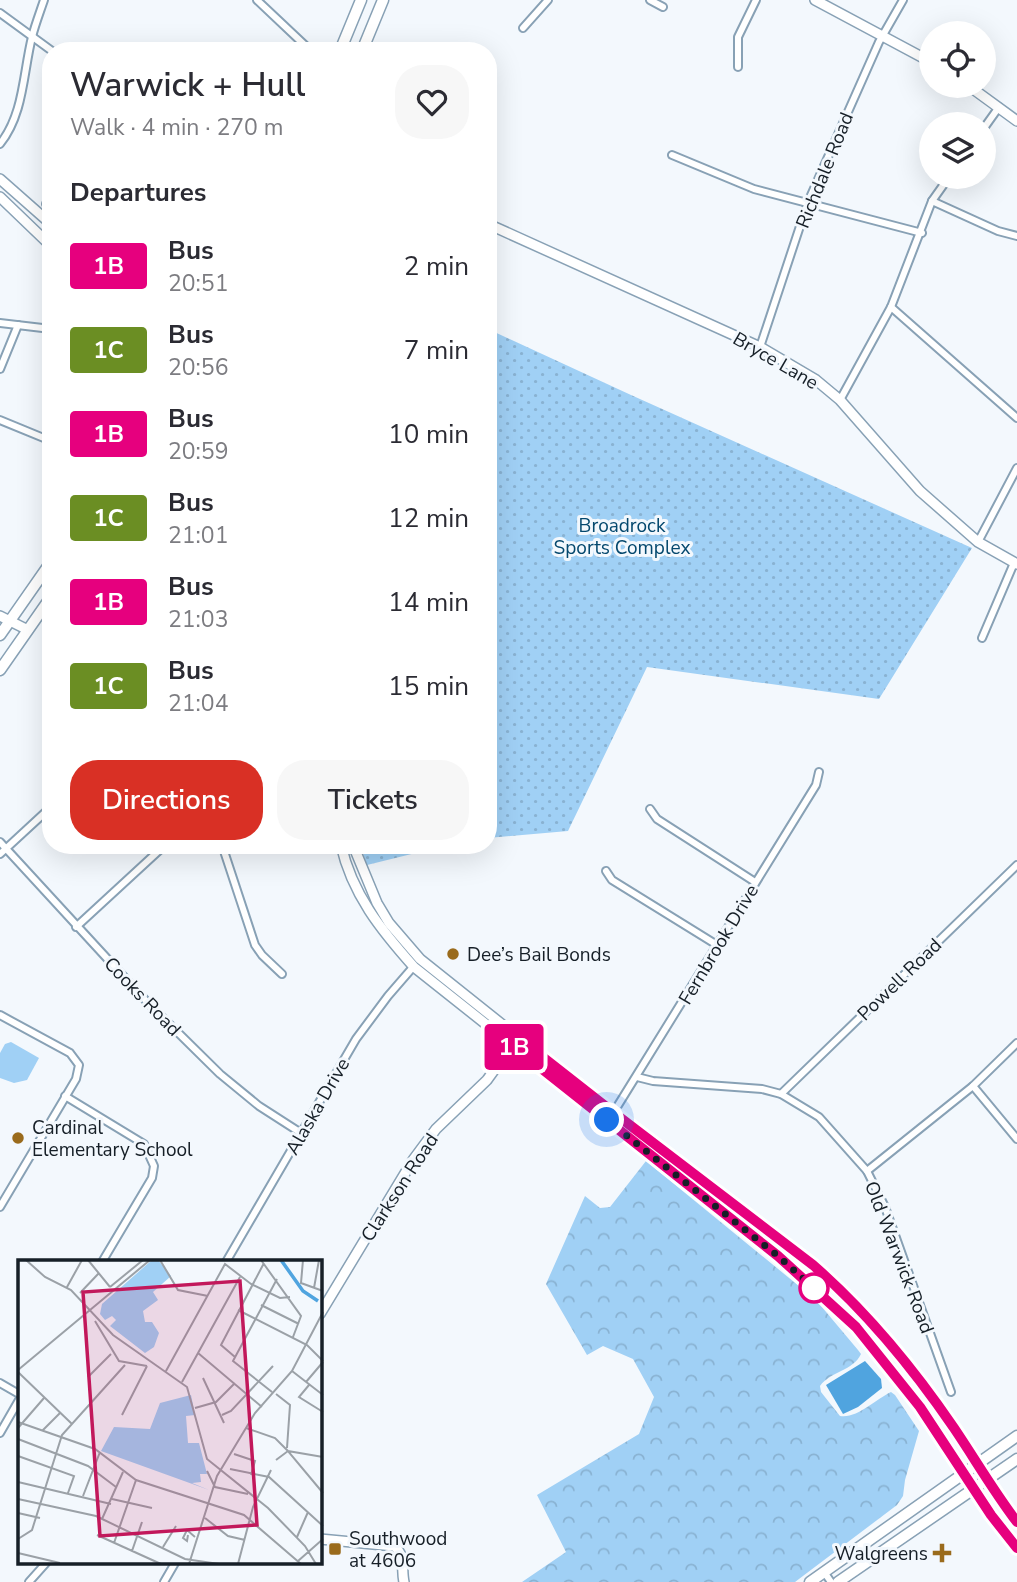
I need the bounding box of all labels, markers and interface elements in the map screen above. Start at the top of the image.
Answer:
map controls [919,21,996,189]
button: locate [919,21,996,98]
text: Warwick + Hull [70,63,305,108]
button: heart [395,65,469,139]
street label: Richdale Road [790,109,860,232]
text: Walk · 4 min · 270 m [70,112,283,143]
button: layers [919,112,996,189]
text: Departures [70,175,206,210]
text: Bus [168,233,214,268]
text: 2 min [404,249,469,284]
text: 1B [93,250,124,282]
text: 20:51 [168,268,228,299]
text: Bus [168,317,214,352]
street label: Bryce Lane [728,326,823,396]
text: 7 min [404,333,469,368]
text: 1C [93,334,124,366]
text: 20:56 [168,352,228,383]
text: Bus [168,401,214,436]
text: 10 min [388,417,469,452]
text: 1B [93,418,124,450]
text: 20:59 [168,436,228,467]
text: Bus [168,485,214,520]
text: 12 min [388,501,469,536]
text: 1C [93,502,124,534]
park label: Broadrock Sports Complex [554,513,690,561]
text: 21:01 [168,520,228,551]
text: Bus [168,569,214,604]
text: 14 min [388,585,469,620]
text: 1B [93,586,124,618]
text: 21:03 [168,604,228,635]
text: Bus [168,653,214,688]
text: 15 min [388,669,469,704]
text: 1C [93,670,124,702]
text: 21:04 [168,688,228,719]
button: Directions [70,760,263,840]
button: Tickets [277,760,469,840]
street label: Fernbrook Drive [673,879,765,1010]
street label: Powell Road [852,933,948,1027]
place label: Dee’s Bail Bonds [467,942,611,968]
marker: Dee’s Bail Bonds [445,946,461,962]
street label: Cooks Road [98,951,187,1042]
line badge: 1B [482,1024,546,1070]
text: 1B [499,1031,529,1063]
street label: Alaska Drive [280,1053,356,1160]
your location [589,1102,624,1137]
place label: Cardinal Elementary School [32,1115,193,1163]
street label: Clarkson Road [355,1128,445,1247]
marker: Cardinal Elementary School [10,1130,26,1146]
street label: Old Warwick Road [858,1177,940,1337]
inset map [18,1260,322,1564]
unlabelled marker [799,1273,829,1303]
place label: Southwood at 4606 [349,1526,447,1574]
marker: Southwood at 4606 [327,1541,343,1557]
place label: Walgreens [835,1541,928,1567]
marker: Walgreens [934,1545,950,1561]

